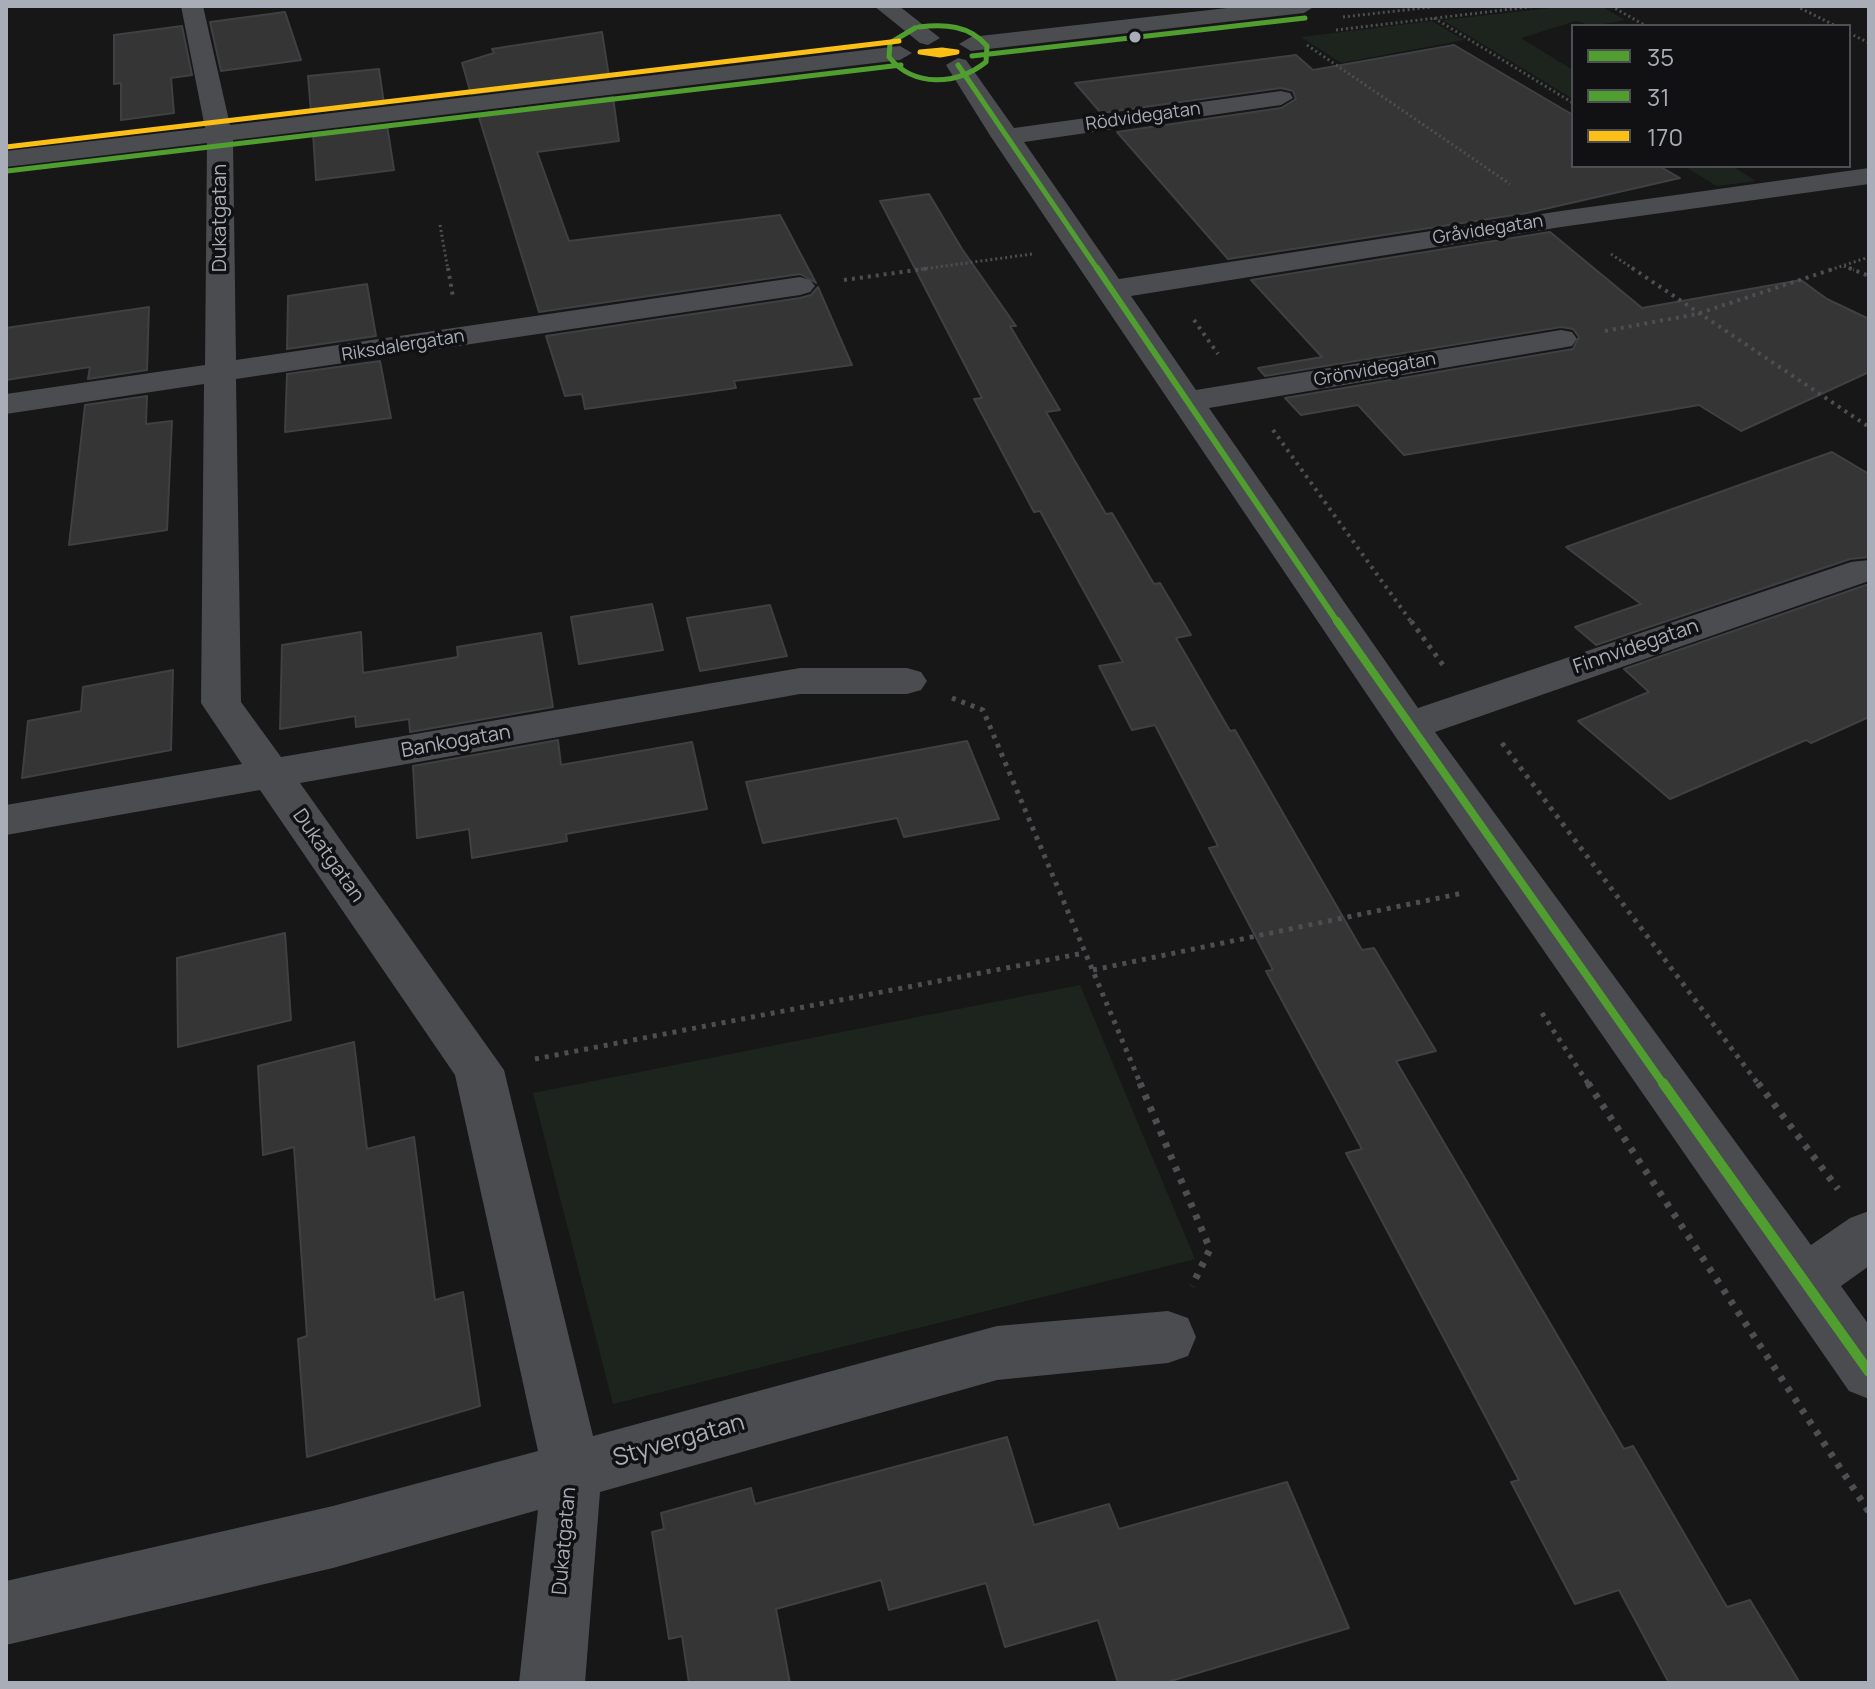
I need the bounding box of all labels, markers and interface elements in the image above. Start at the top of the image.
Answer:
legend [1571,24,1851,168]
unlabelled marker [1127,29,1143,45]
text: 35 [1647,40,1674,73]
text: 31 [1647,80,1670,113]
street label: Rödvidegatan [1084,98,1202,136]
text: 170 [1647,120,1683,153]
street label: Dukatgatan [208,164,232,272]
street label: Gråvidegatan [1431,211,1545,249]
street label: Riksdalergatan [340,326,466,366]
street label: Grönvidegatan [1312,349,1438,391]
street label: Finnvidegatan [1570,614,1702,680]
street label: Bankogatan [399,721,513,763]
street label: Dukatgatan [287,805,369,907]
street label: Styvergatan [610,1409,748,1473]
street label: Dukatgatan [548,1486,582,1596]

